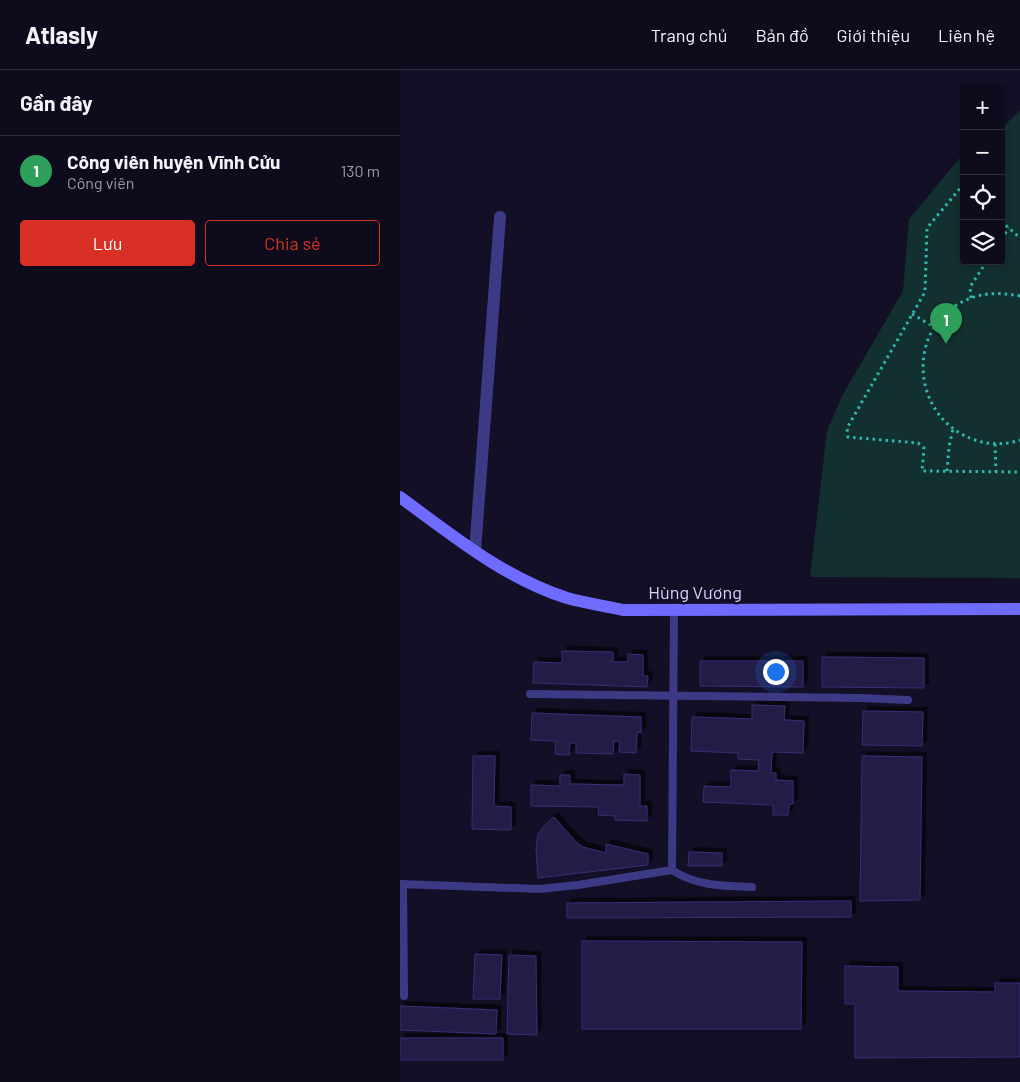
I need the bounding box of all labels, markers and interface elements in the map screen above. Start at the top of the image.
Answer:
text: Atlasly [25,20,98,49]
text: Trang chủ [651,24,727,46]
text: Bản đồ [755,24,809,46]
text: Giới thiệu [837,24,910,46]
text: Liên hệ [938,24,995,46]
map controls [960,85,1005,265]
button: + [960,85,1005,130]
text: Gần đây [20,90,93,115]
button: − [960,130,1005,175]
text: Công viên huyện Vĩnh Cửu [67,150,280,173]
text: 1 [33,161,39,180]
text: 130 m [341,161,380,180]
text: Công viên [67,173,135,192]
button: locate [960,175,1005,220]
button: Lưu [20,220,195,266]
button: Chia sẻ [205,220,380,266]
button: layers [960,220,1005,265]
pin: 1 [930,303,962,344]
street label: Hùng Vương [648,581,742,603]
your location [763,659,789,685]

